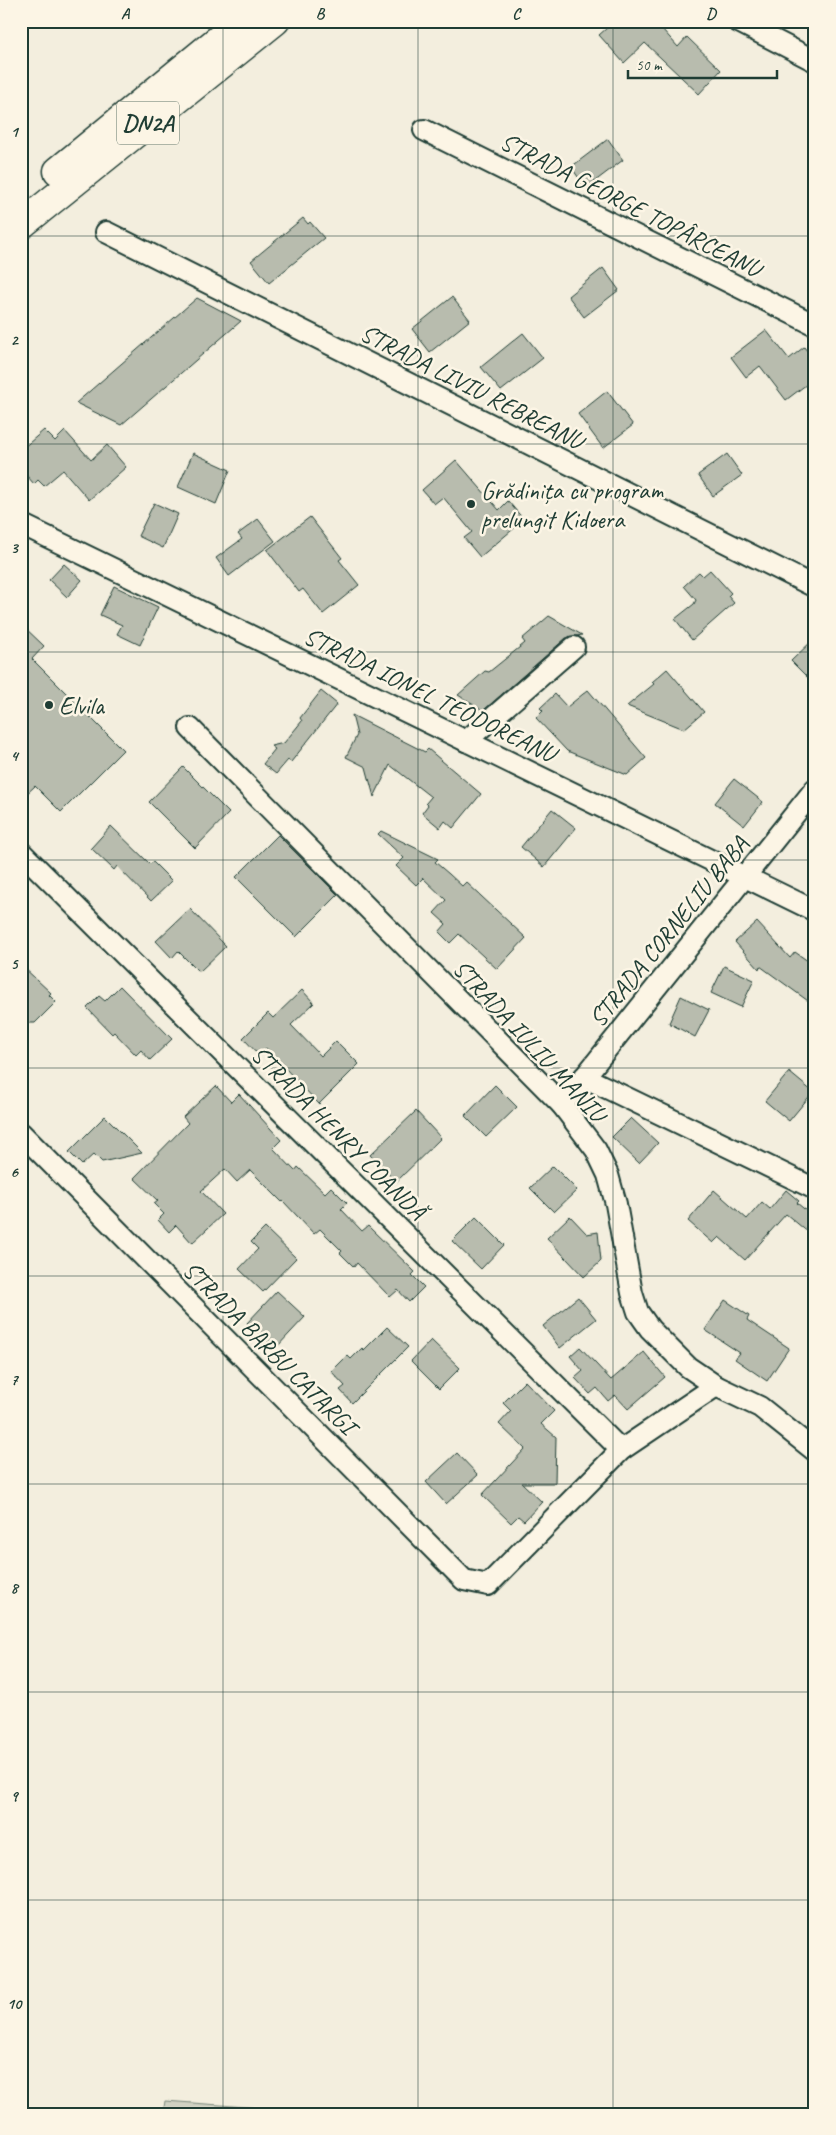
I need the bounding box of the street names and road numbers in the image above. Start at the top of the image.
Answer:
road number: DN2A [117,102,179,144]
street label: STRADA GEORGE TOPÂRCEANU [495,125,770,286]
street label: STRADA LIVIU REBREANU [355,317,592,459]
street label: STRADA IONEL TEODOREANU [299,620,564,771]
street label: STRADA CORNELIU BABA [582,829,756,1034]
street label: STRADA IULIU MANIU [446,953,615,1131]
street label: STRADA HENRY COANDĂ [244,1039,435,1230]
street label: STRADA BARBU CATARGI [176,1254,367,1445]

